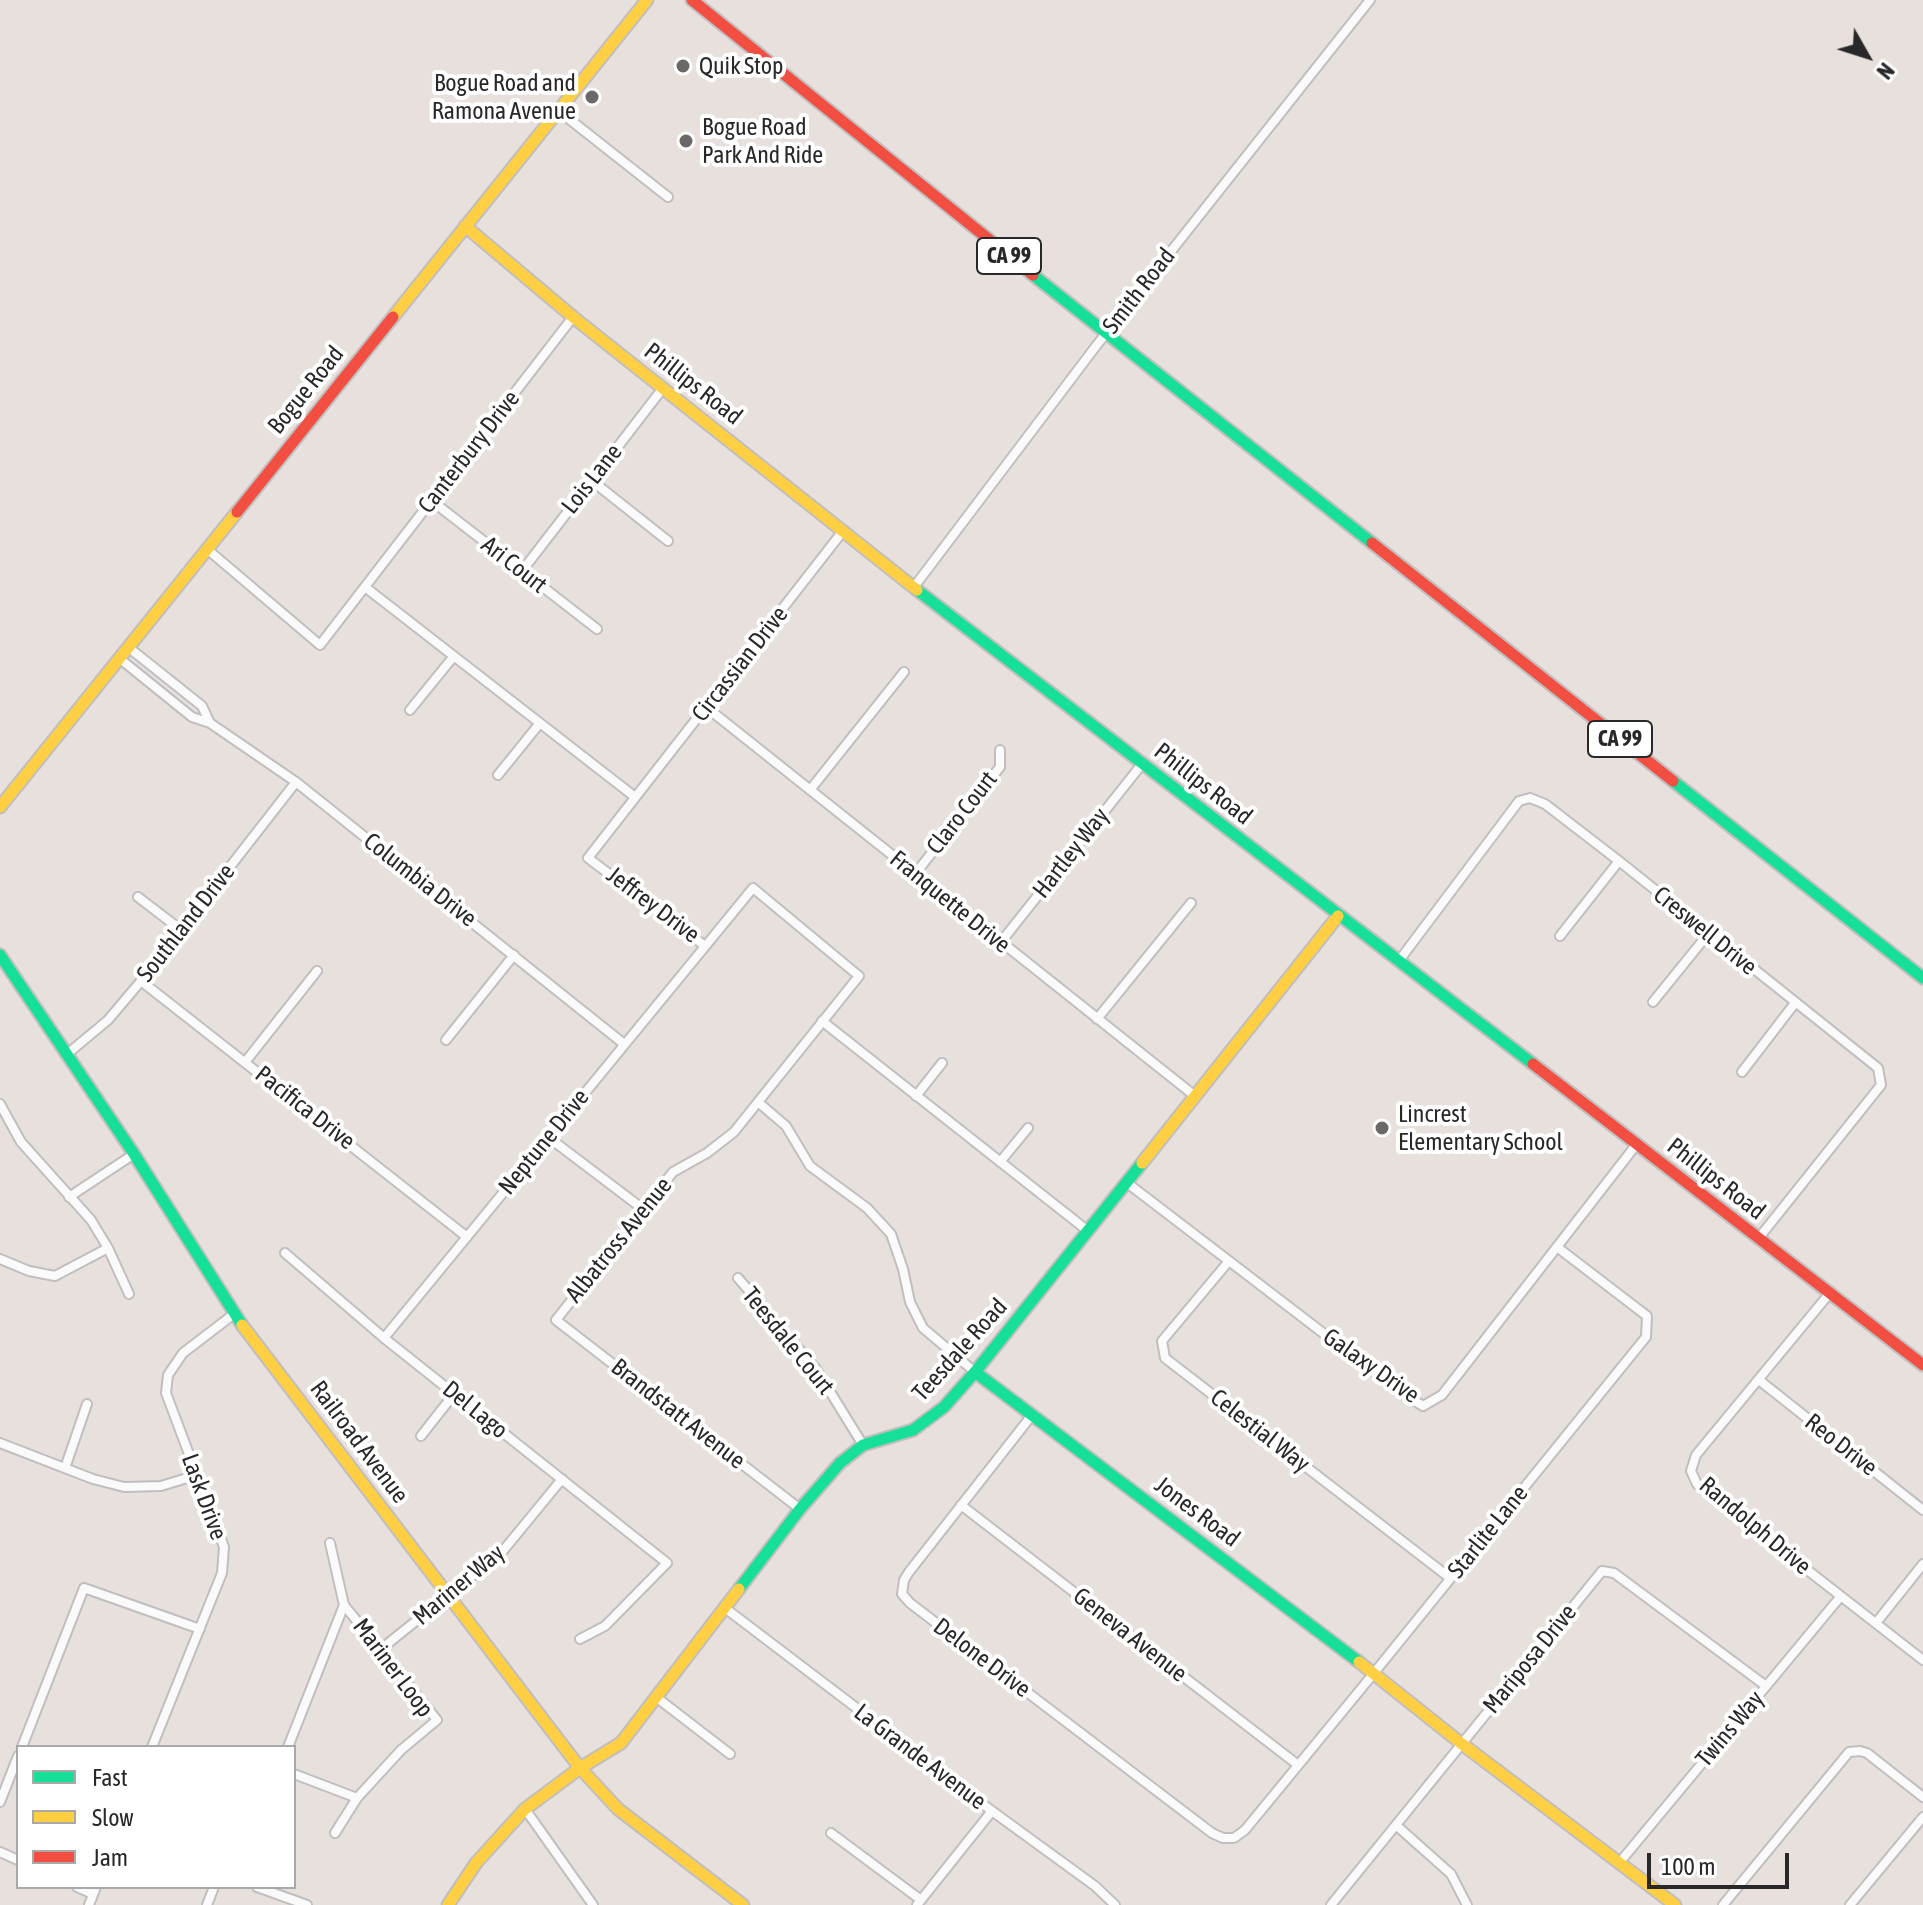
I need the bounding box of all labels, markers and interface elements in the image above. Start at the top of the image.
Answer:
north arrow [1827,16,1907,96]
place label: Quik Stop [699,52,783,80]
marker: Quik Stop [674,57,692,75]
text: N [1871,58,1900,84]
place label: Bogue Road and Ramona Avenue [432,69,576,125]
marker: Bogue Road and Ramona Avenue [583,88,601,106]
place label: Bogue Road Park And Ride [702,113,823,169]
marker: Bogue Road Park And Ride [677,132,695,150]
road number: CA 99 [977,238,1041,274]
street label: Smith Road [1097,243,1181,339]
street label: Phillips Road [638,337,748,431]
street label: Bogue Road [262,340,350,440]
street label: Canterbury Drive [412,385,526,519]
street label: Lois Lane [556,438,628,520]
street label: Ari Court [476,531,552,599]
street label: Circassian Drive [686,601,794,727]
road number: CA 99 [1588,721,1652,757]
street label: Phillips Road [1148,737,1258,831]
street label: Claro Court [921,766,1003,860]
street label: Hartley Way [1027,802,1115,904]
street label: Columbia Drive [358,827,482,933]
street label: Franquette Drive [884,845,1016,959]
street label: Southland Drive [131,858,241,988]
street label: Jeffrey Drive [601,861,705,949]
street label: Creswell Drive [1647,881,1763,981]
street label: Pacifica Drive [249,1060,361,1156]
street label: Neptune Drive [493,1083,595,1201]
place label: Lincrest Elementary School [1398,1100,1563,1156]
marker: Lincrest Elementary School [1373,1119,1391,1137]
street label: Phillips Road [1661,1132,1771,1226]
street label: Albatross Avenue [560,1172,678,1308]
street label: Teesdale Court [736,1282,840,1400]
street label: Teesdale Road [907,1293,1013,1407]
street label: Galaxy Drive [1317,1322,1425,1410]
street label: Brandstatt Avenue [605,1353,751,1475]
street label: Railroad Avenue [304,1375,414,1509]
street label: Del Lago [437,1375,513,1445]
street label: Celestial Way [1205,1383,1315,1479]
street label: Reo Drive [1799,1408,1883,1482]
street label: Lask Drive [175,1450,233,1544]
street label: Jones Road [1149,1471,1245,1553]
street label: Randolph Drive [1693,1471,1817,1581]
street label: Starlite Lane [1442,1480,1534,1584]
street label: Mariner Way [407,1538,511,1632]
street label: Geneva Avenue [1067,1582,1193,1688]
street label: Mariposa Drive [1477,1599,1583,1719]
street label: Delone Drive [928,1612,1036,1704]
street label: Mariner Loop [347,1613,439,1723]
street label: Twins Way [1690,1685,1770,1773]
street label: La Grande Avenue [848,1698,992,1816]
legend [16,1745,296,1889]
text: Fast [92,1764,128,1791]
text: Slow [92,1804,134,1831]
scale bar [1651,1837,1793,1887]
text: Jam [92,1844,128,1871]
text: 100 m [1661,1853,1715,1880]

